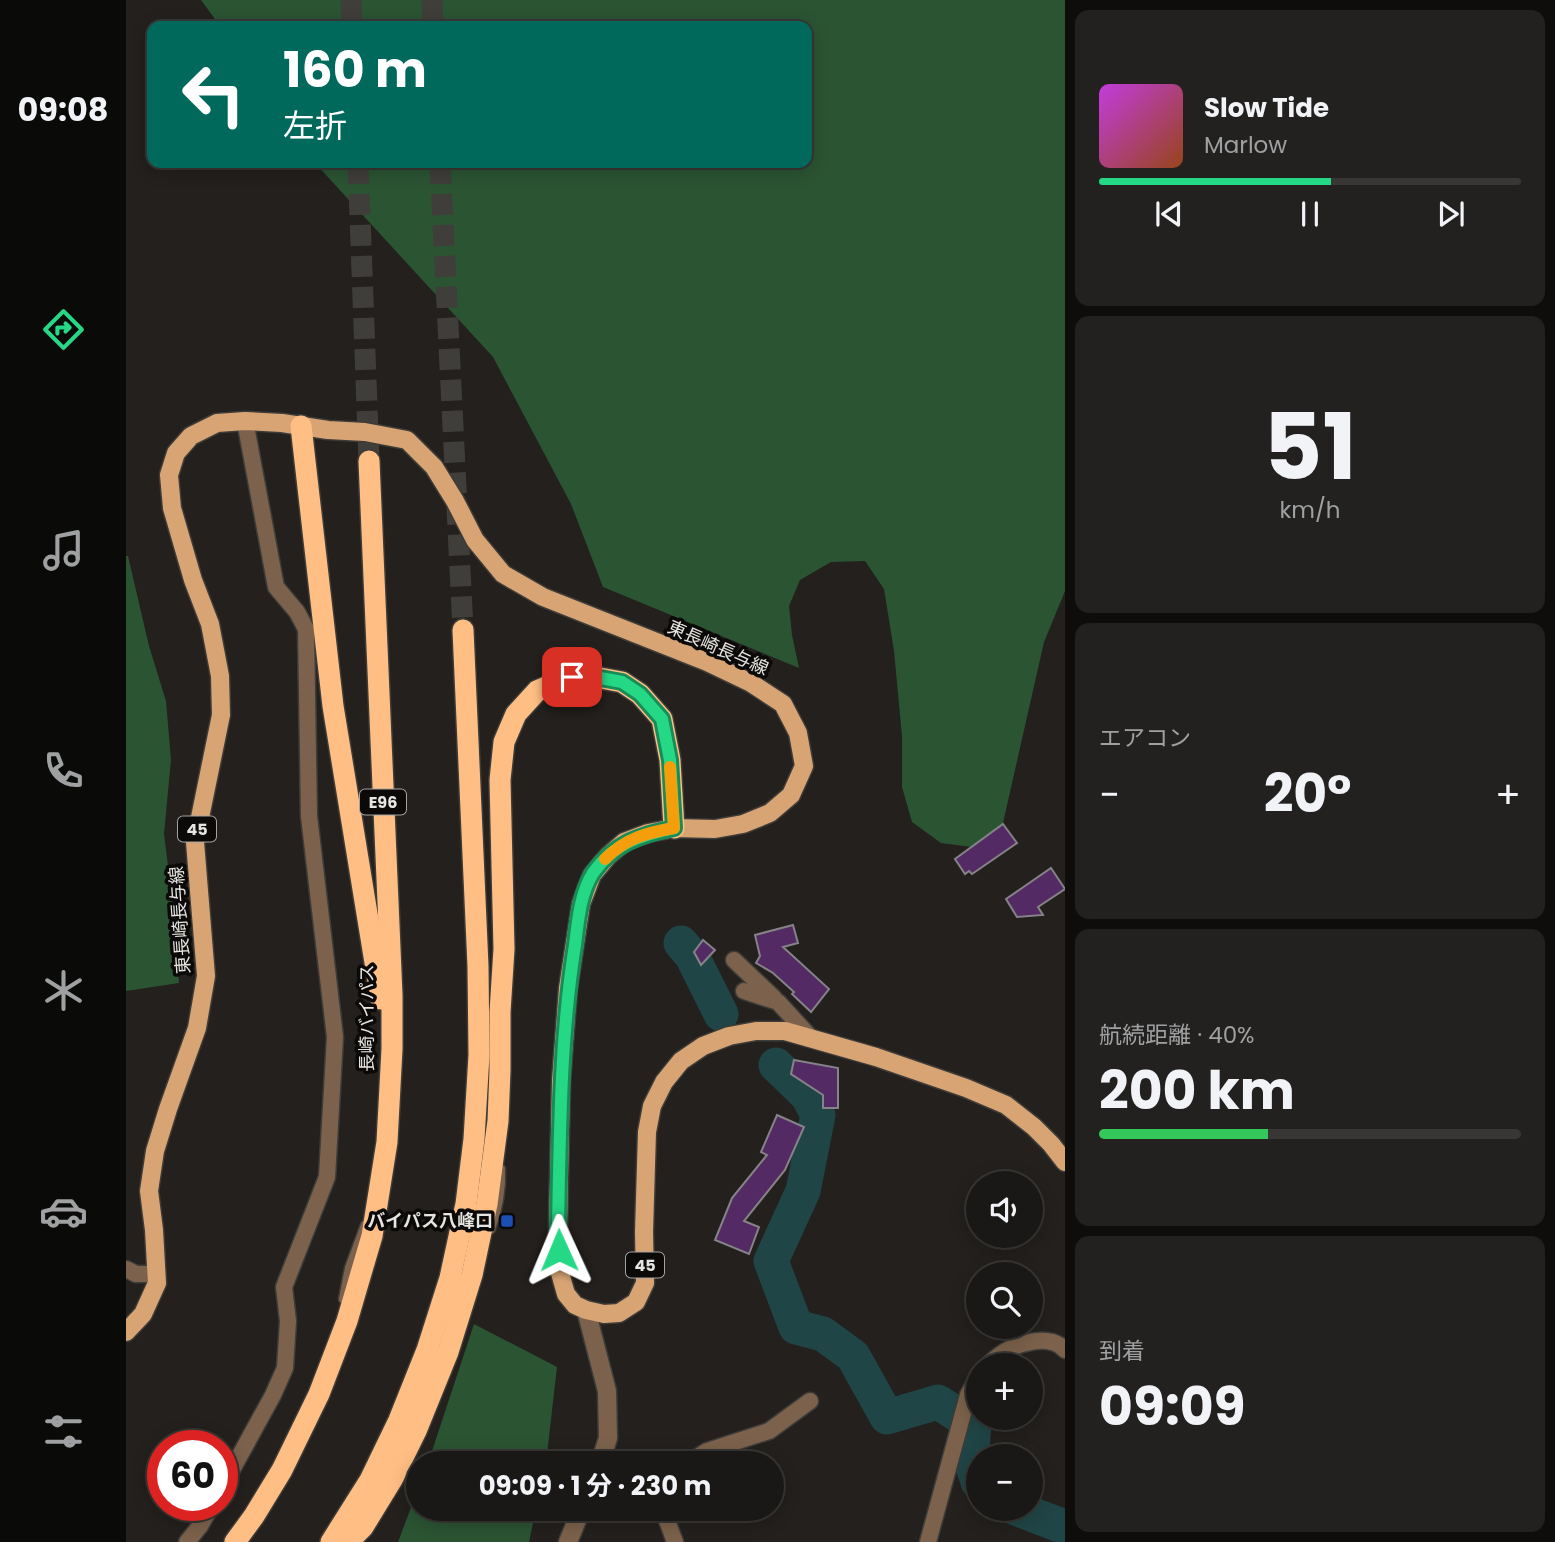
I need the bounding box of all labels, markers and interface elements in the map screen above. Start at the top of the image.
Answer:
text: 160 m [283,36,427,104]
icon: left [168,49,259,140]
text: 09:08 [17,87,109,132]
text: Slow Tide [1204,90,1329,126]
text: 左折 [283,103,347,148]
text: Marlow [1204,129,1287,161]
icon: previous [1150,195,1188,233]
icon: pause [1291,195,1329,233]
icon: next [1432,195,1470,233]
icon: directions [39,305,88,354]
text: 51 [1263,383,1357,511]
text: km/h [1279,494,1341,526]
icon: music [39,526,88,575]
street label: 東長崎長与線 [664,614,773,681]
pin [542,647,602,707]
icon: arrive [553,658,591,696]
text: エアコン [1099,722,1191,754]
icon: phone [39,746,88,795]
text: 20° [1264,757,1351,830]
text: − [1099,768,1120,821]
text: + [1495,768,1521,821]
road number: E96 [360,790,406,814]
road number: 45 [178,816,216,842]
street label: 東長崎長与線 [163,865,196,975]
street label: 長崎バイパス [354,964,379,1072]
icon: climate [39,966,88,1015]
text: 航続距離 · 40% [1099,1019,1255,1051]
text: 200 km [1099,1054,1295,1127]
map controls [966,1171,1043,1521]
button: sound [966,1171,1043,1248]
icon: car [39,1187,88,1236]
place label: バイパス八峰口 [367,1208,493,1233]
marker: バイパス八峰口 [499,1213,515,1229]
position arrow [522,1213,596,1287]
road number: 45 [626,1252,664,1278]
button: search [966,1262,1043,1339]
text: 到着 [1099,1335,1145,1367]
button: + [966,1353,1043,1430]
text: 09:09 [1099,1370,1246,1443]
icon: filters [39,1407,88,1456]
speed limit sign: 60 [147,1430,238,1521]
button: − [966,1444,1043,1521]
text: 09:09 · 1 分 · 230 m [479,1468,711,1504]

